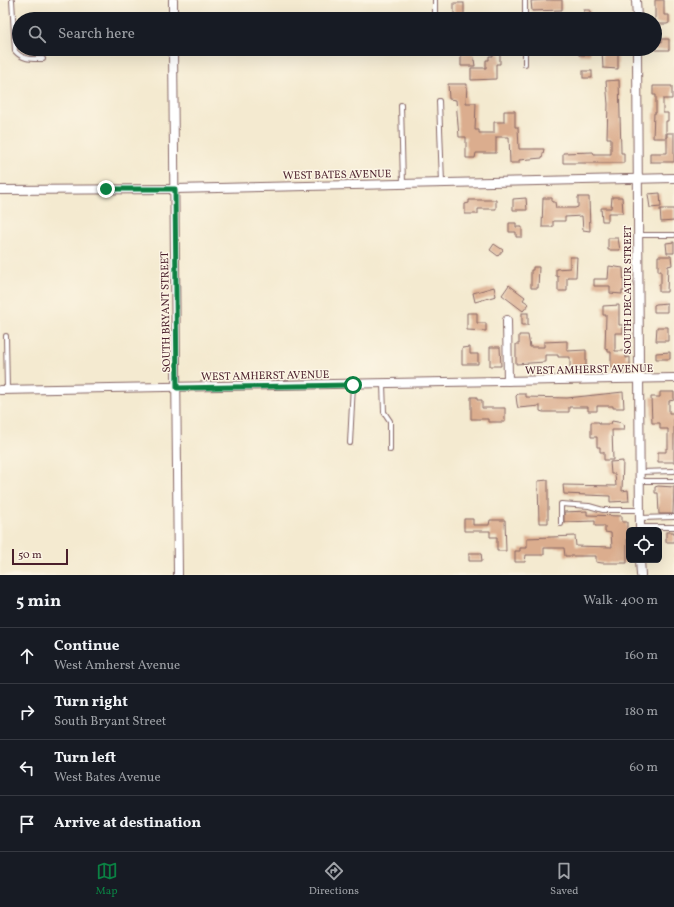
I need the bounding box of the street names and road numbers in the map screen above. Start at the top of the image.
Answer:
street label: WEST BATES AVENUE [283,167,392,184]
street label: SOUTH DECATUR STREET [621,225,636,355]
street label: SOUTH BRYANT STREET [158,251,175,373]
street label: WEST AMHERST AVENUE [525,362,654,379]
street label: WEST AMHERST AVENUE [201,368,330,385]

